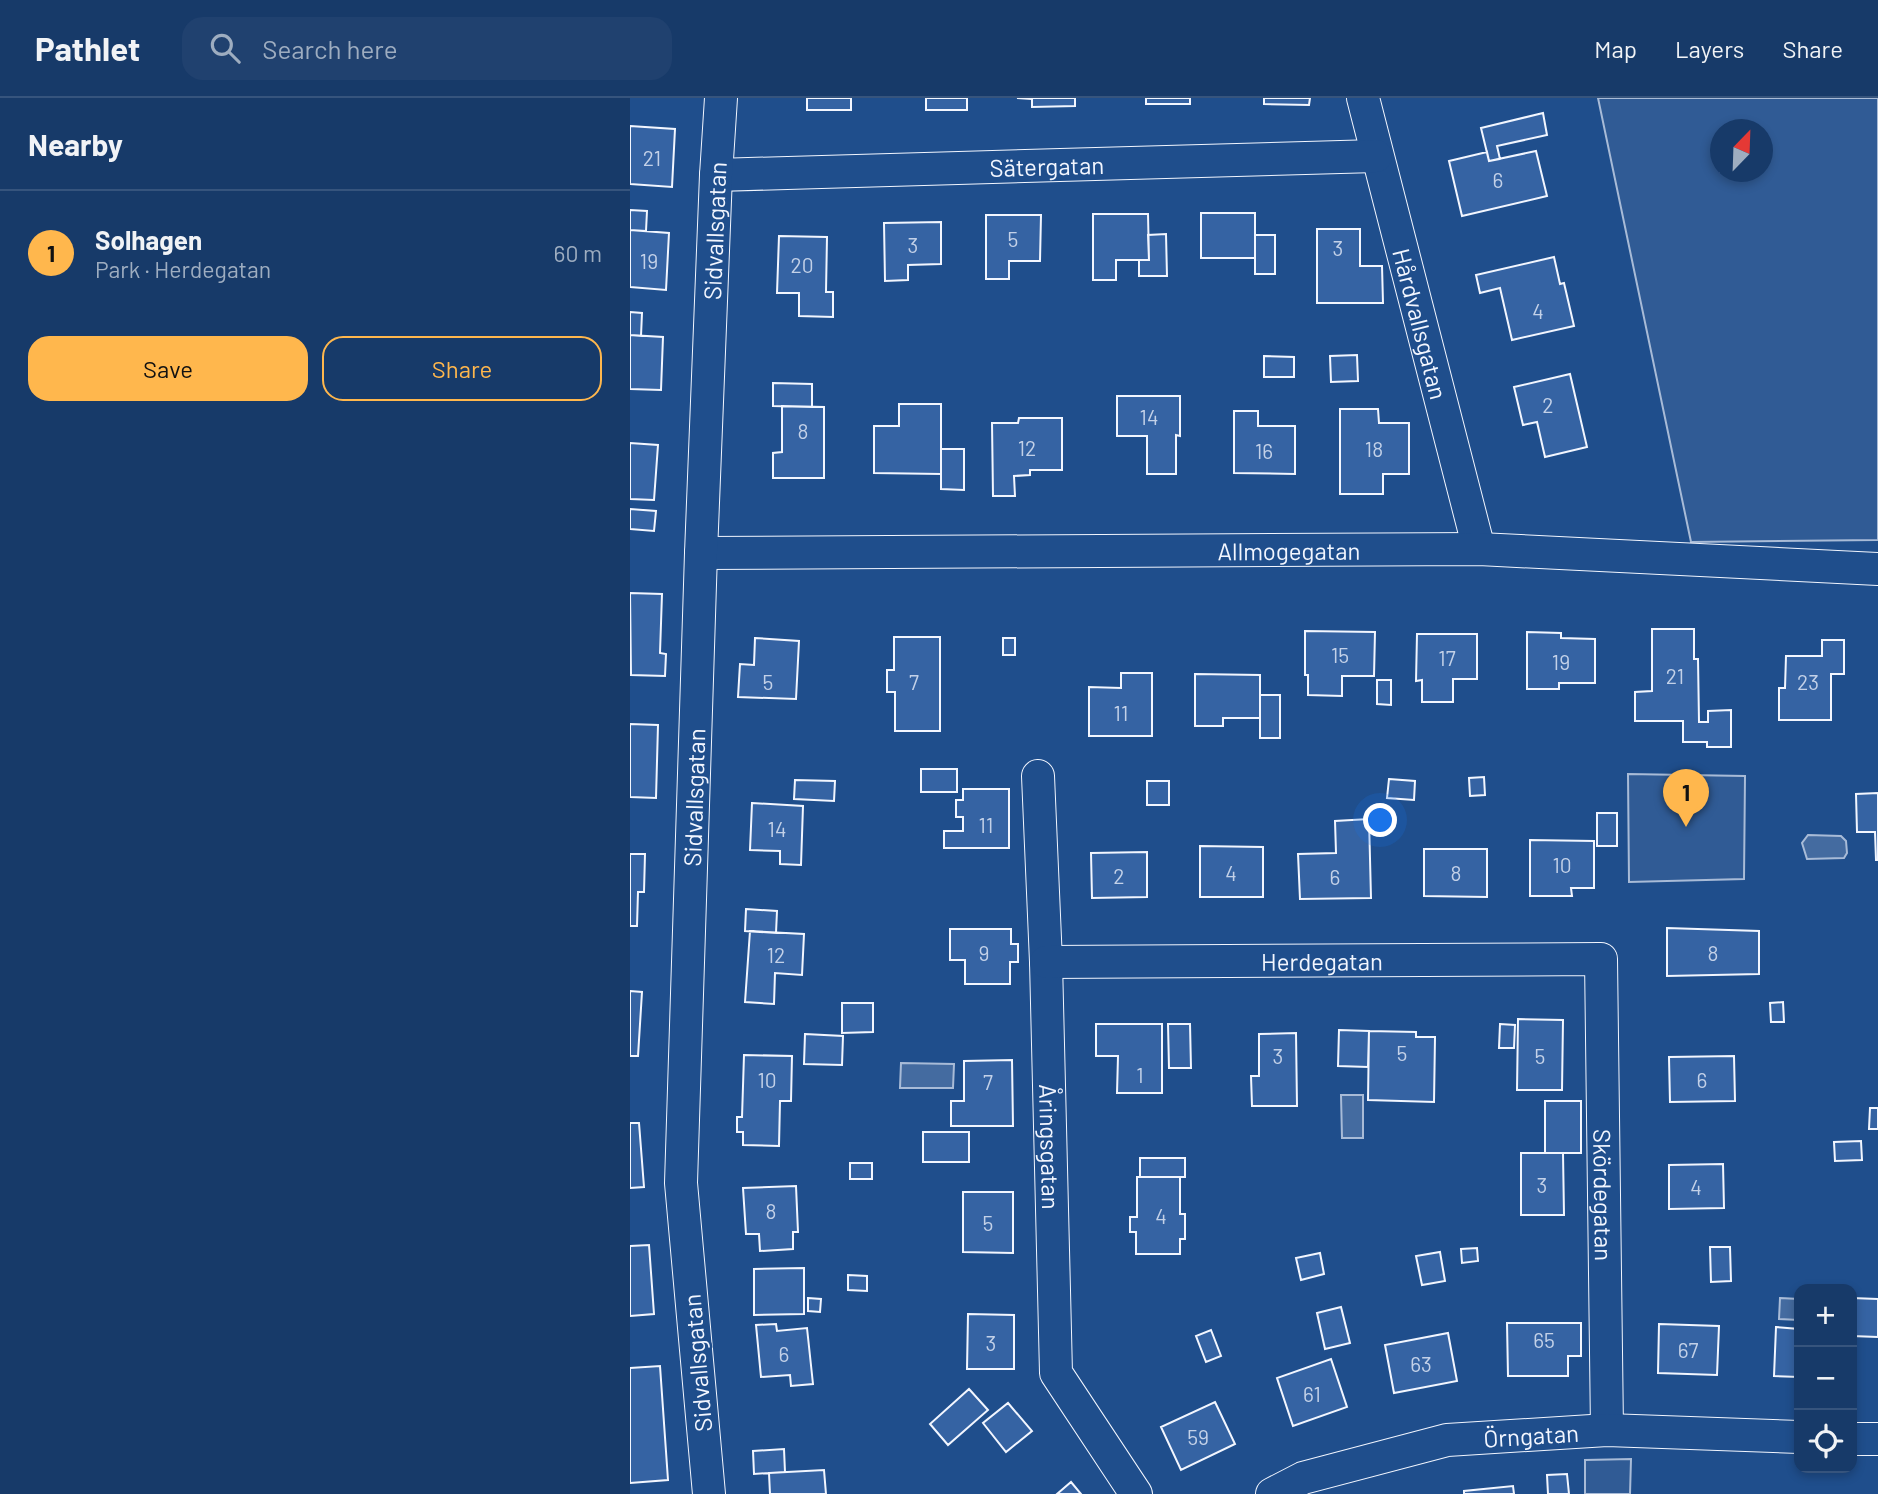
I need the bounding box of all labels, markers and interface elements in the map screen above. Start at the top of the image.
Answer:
search box [182,17,672,80]
text: Pathlet [35,28,140,68]
icon: search [206,29,244,67]
text: Search here [262,33,398,64]
text: Map [1594,34,1637,63]
text: Layers [1675,34,1744,63]
text: Share [1782,34,1843,63]
north arrow [1710,119,1773,182]
text: Nearby [28,126,123,162]
house number: 21 [643,145,661,170]
street label: Sätergatan [989,149,1105,182]
street label: Sidvallsgatan [697,161,731,300]
house number: 6 [1493,167,1503,192]
text: Solhagen [95,224,202,255]
house number: 5 [1008,226,1018,251]
house number: 3 [908,232,918,257]
house number: 3 [1333,235,1343,260]
text: 1 [47,239,55,267]
text: 60 m [554,239,602,267]
street label: Hårdvallsgatan [1388,245,1454,402]
house number: 19 [640,248,658,273]
house number: 20 [790,252,814,277]
text: Park · Herdegatan [95,255,271,283]
house number: 4 [1532,298,1544,323]
button: Save [28,336,308,401]
button: Share [322,336,602,401]
house number: 2 [1542,392,1554,417]
house number: 14 [1140,404,1158,429]
house number: 8 [798,418,808,443]
house number: 12 [1018,435,1036,460]
house number: 18 [1365,436,1383,461]
house number: 16 [1255,438,1273,463]
street label: Allmogegatan [1217,535,1361,565]
house number: 15 [1331,642,1349,667]
house number: 17 [1438,645,1456,670]
house number: 19 [1552,649,1570,674]
house number: 21 [1666,663,1684,688]
house number: 5 [763,669,773,694]
house number: 7 [909,669,919,694]
house number: 23 [1797,669,1819,694]
house number: 11 [1114,700,1128,725]
street label: Sidvallsgatan [677,728,710,867]
pin: 1 [1663,769,1709,827]
your location [1363,803,1397,837]
house number: 11 [979,812,993,837]
house number: 14 [768,816,786,841]
house number: 10 [1552,852,1572,877]
house number: 4 [1225,860,1237,885]
house number: 8 [1451,860,1461,885]
house number: 2 [1113,863,1125,888]
house number: 6 [1330,864,1340,889]
house number: 9 [979,940,989,965]
house number: 8 [1708,940,1718,965]
house number: 12 [767,942,785,967]
street label: Herdegatan [1261,946,1383,975]
house number: 5 [1397,1040,1407,1065]
house number: 3 [1273,1043,1283,1068]
house number: 5 [1535,1043,1545,1068]
house number: 1 [1136,1062,1144,1087]
house number: 10 [757,1067,777,1092]
house number: 6 [1697,1067,1707,1092]
house number: 7 [983,1069,993,1094]
street label: Åringsgatan [1034,1084,1067,1210]
street label: Skördegatan [1589,1129,1619,1261]
house number: 3 [1537,1172,1547,1197]
house number: 4 [1690,1174,1702,1199]
house number: 8 [766,1198,776,1223]
house number: 4 [1155,1203,1167,1228]
house number: 5 [983,1210,993,1235]
map controls [1794,1284,1857,1473]
button: + [1794,1284,1857,1347]
street label: Sidvallsgatan [677,1293,717,1433]
house number: 65 [1533,1327,1555,1352]
house number: 3 [986,1330,996,1355]
house number: 67 [1678,1337,1698,1362]
house number: 6 [779,1341,789,1366]
button: − [1794,1347,1857,1410]
house number: 63 [1410,1351,1432,1376]
house number: 61 [1303,1381,1321,1406]
button: locate [1794,1410,1857,1473]
street label: Örngatan [1482,1417,1580,1452]
house number: 59 [1187,1424,1209,1449]

